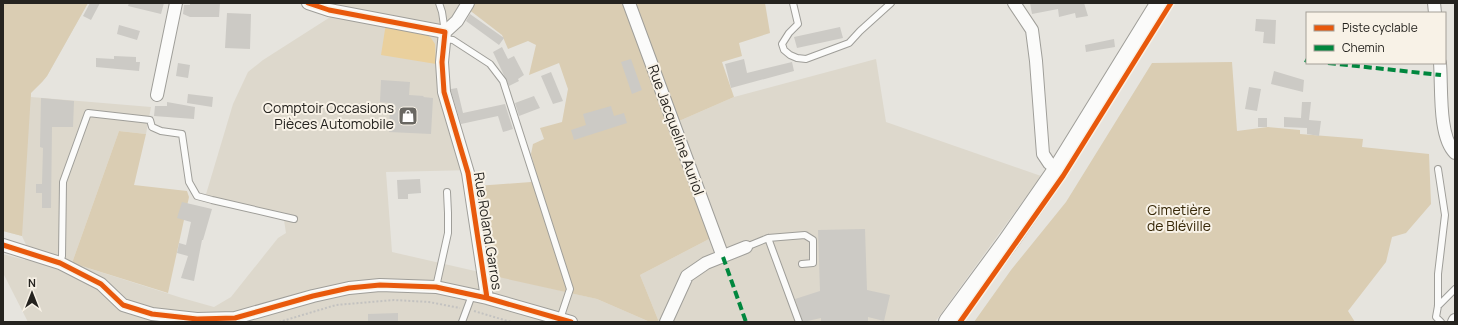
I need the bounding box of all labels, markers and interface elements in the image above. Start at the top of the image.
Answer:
legend [1306,12,1446,64]
text: Piste cyclable [1342,19,1418,36]
text: Chemin [1342,39,1385,56]
street label: Rue Jacqueline Auriol [644,62,709,198]
place label: Comptoir Occasions Pièces Automobile [263,98,394,133]
shop icon: Comptoir Occasions Pièces Automobile [397,105,419,127]
street label: Rue Roland Garros [470,171,507,291]
park label: Cimetière de Bléville [1147,200,1211,235]
north arrow [12,273,52,313]
text: N [28,275,36,290]

